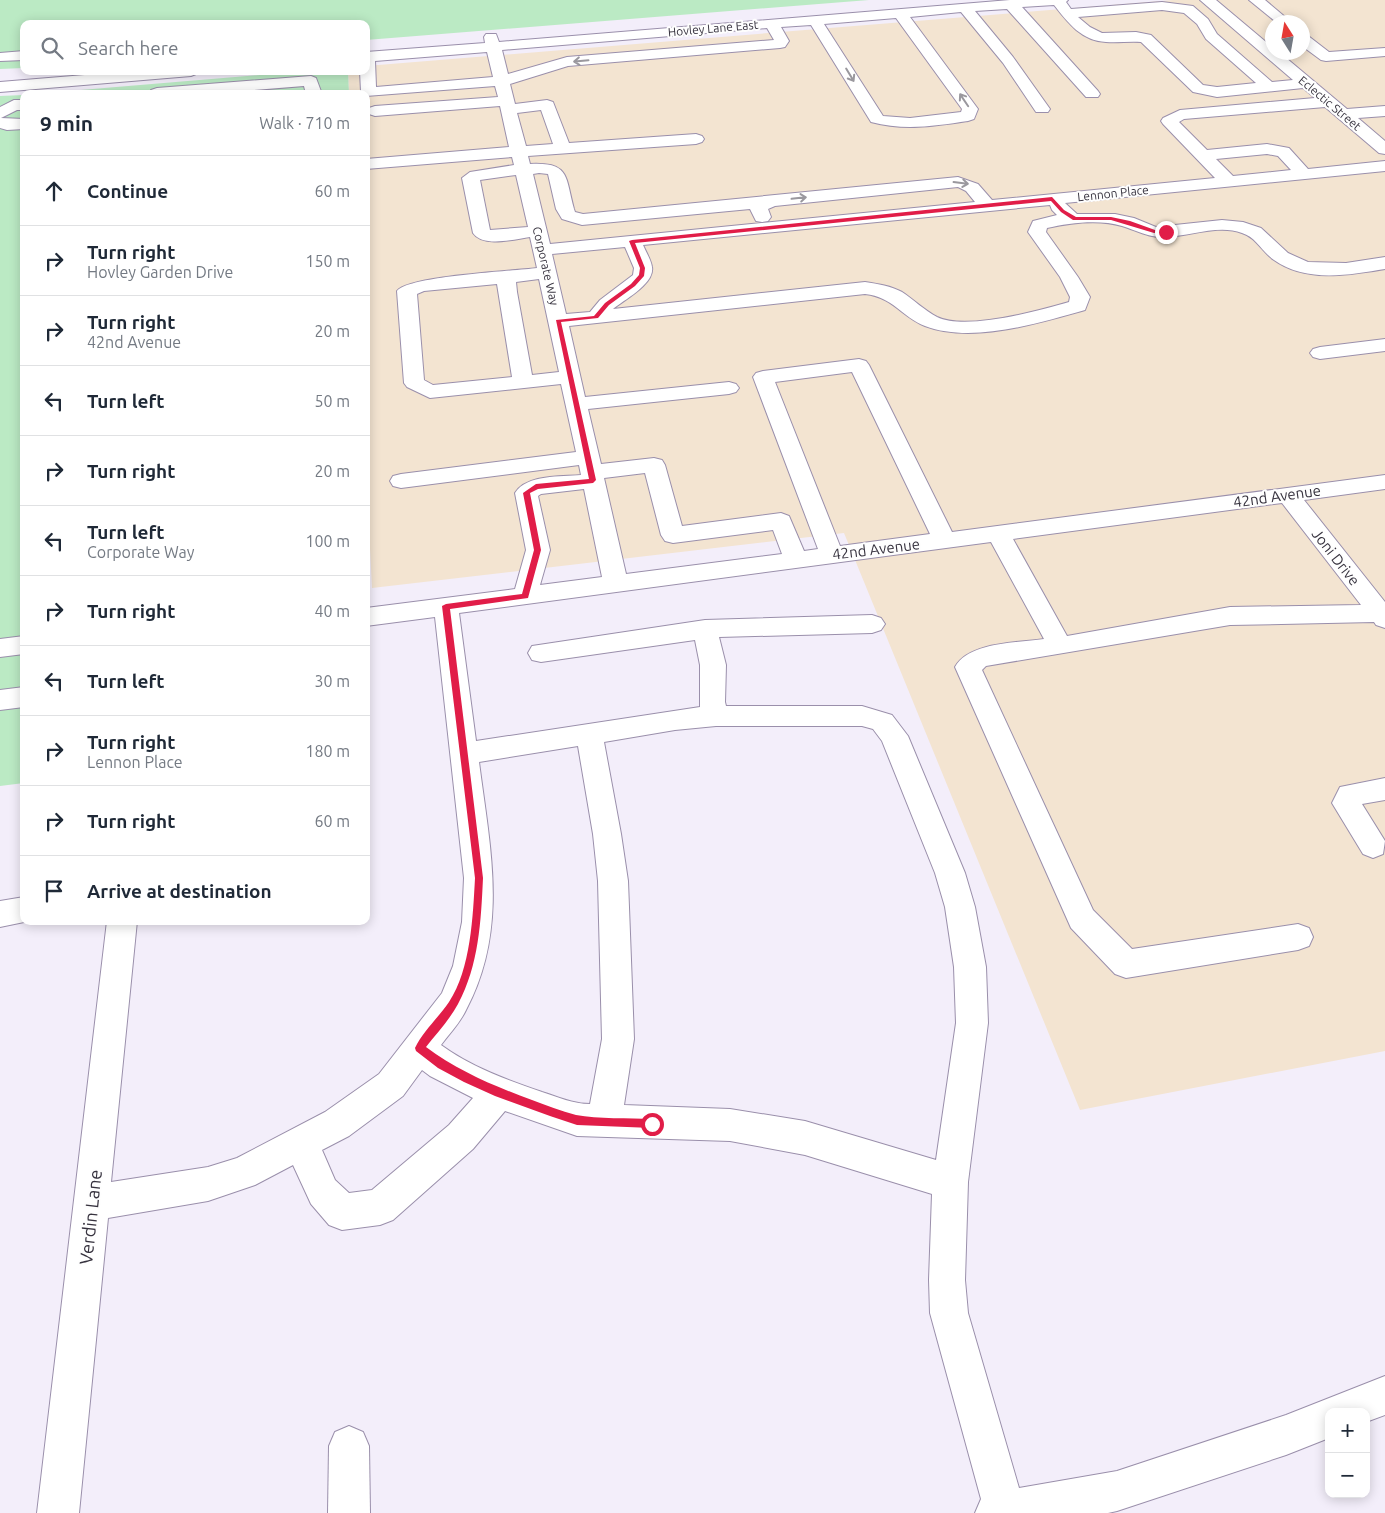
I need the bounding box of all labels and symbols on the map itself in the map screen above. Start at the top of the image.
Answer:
north arrow [1265,15,1310,60]
street label: Hovley Lane East [667,18,759,38]
one-way arrow [573,56,589,65]
one-way arrow [845,67,855,82]
street label: Eclectic Street [1296,73,1364,133]
one-way arrow [959,93,969,107]
one-way arrow [952,178,968,188]
street label: Lennon Place [1077,183,1149,203]
one-way arrow [791,193,807,203]
route end [1155,221,1178,244]
street label: Corporate Way [531,225,561,307]
street label: 42nd Avenue [1232,481,1322,511]
street label: Joni Drive [1309,525,1363,589]
street label: 42nd Avenue [831,535,921,563]
route start [641,1113,664,1136]
street label: Verdin Lane [75,1168,105,1266]

